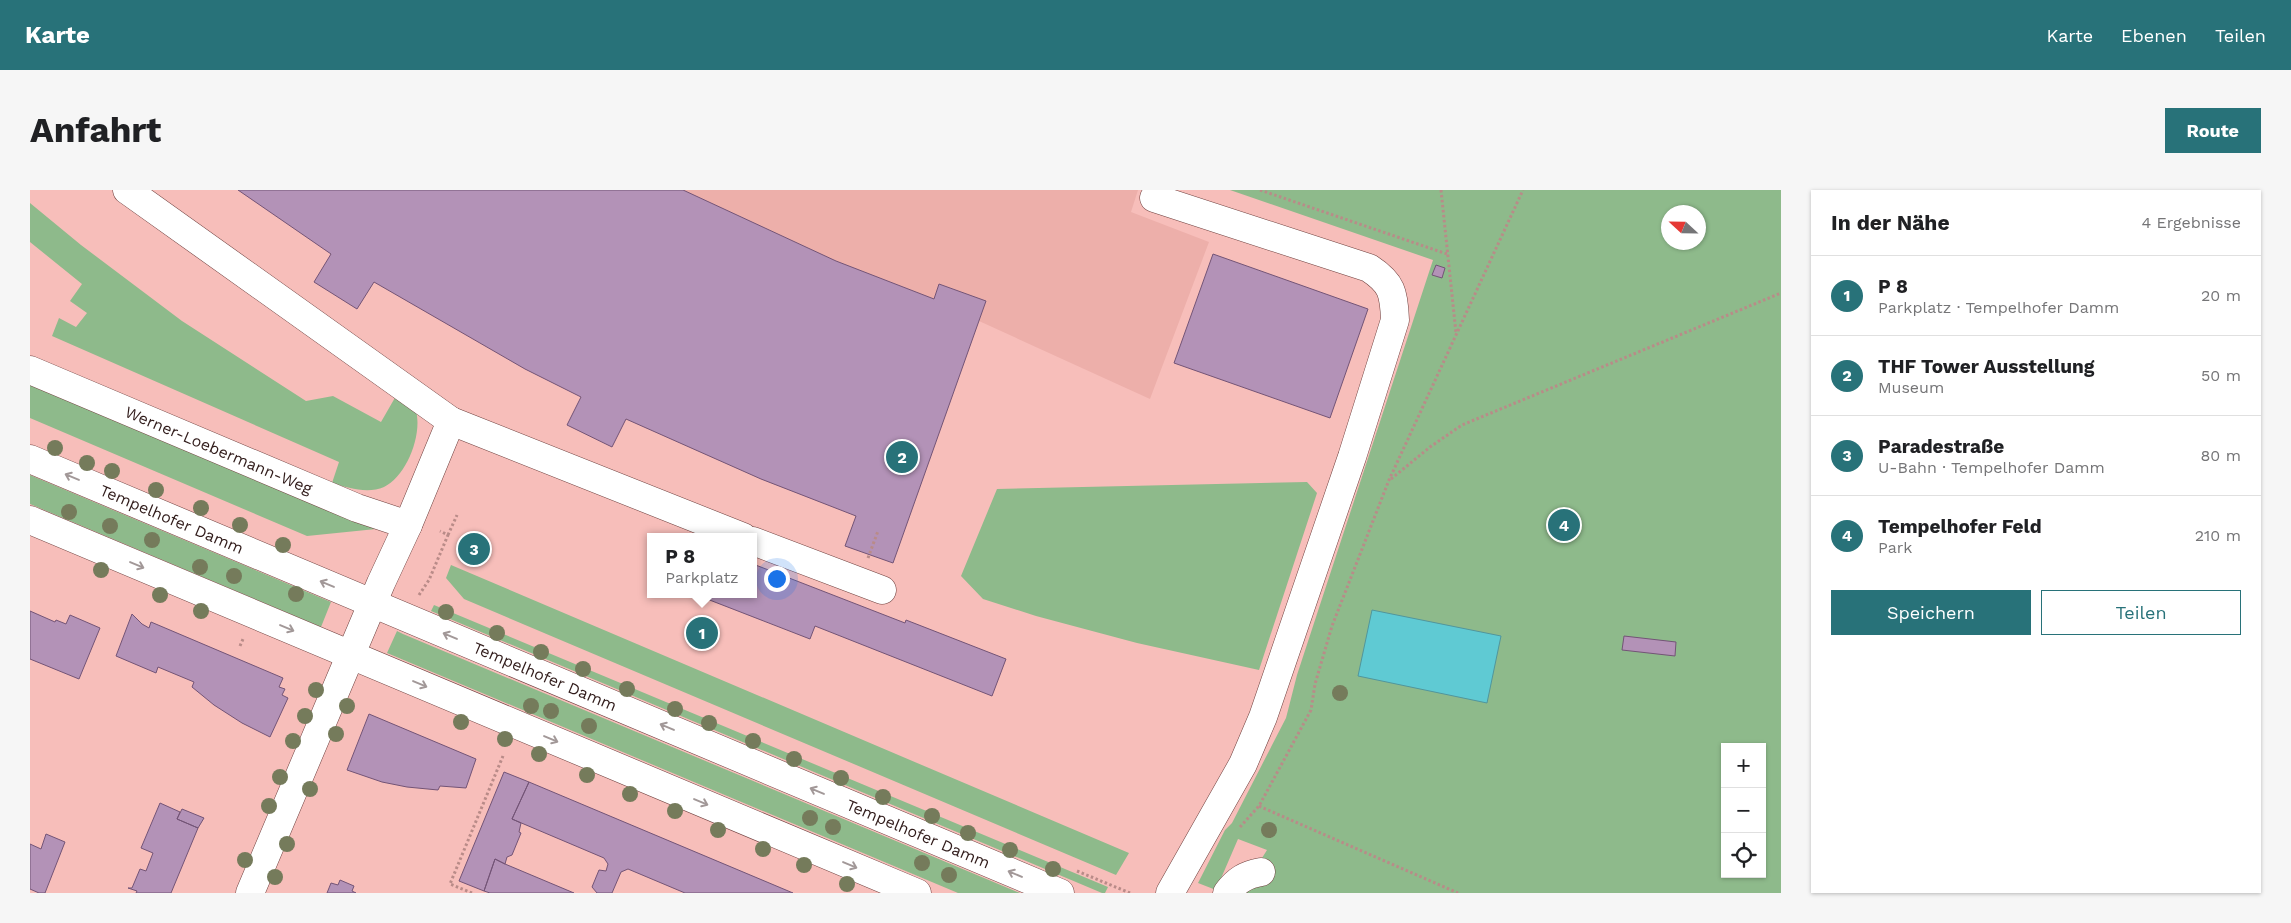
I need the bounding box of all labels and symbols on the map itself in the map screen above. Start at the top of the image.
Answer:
north arrow [1661,205,1706,250]
street label: Werner-Loebermann-Weg [122,402,316,498]
pin: 2 [886,438,918,476]
one-way arrow [65,471,80,481]
street label: Tempelhofer Damm [97,480,247,557]
pin: 4 [1548,506,1580,544]
pin: 3 [458,530,490,568]
one-way arrow [129,561,144,570]
your location [764,566,790,592]
one-way arrow [320,579,335,588]
pin: 1 [686,614,718,652]
one-way arrow [279,624,294,633]
one-way arrow [443,631,458,640]
street label: Tempelhofer Damm [470,637,620,715]
one-way arrow [412,680,427,689]
one-way arrow [660,722,675,732]
one-way arrow [543,735,558,744]
one-way arrow [810,785,825,795]
street label: Tempelhofer Damm [844,795,993,872]
one-way arrow [693,798,708,808]
one-way arrow [842,860,857,870]
one-way arrow [1008,869,1023,878]

